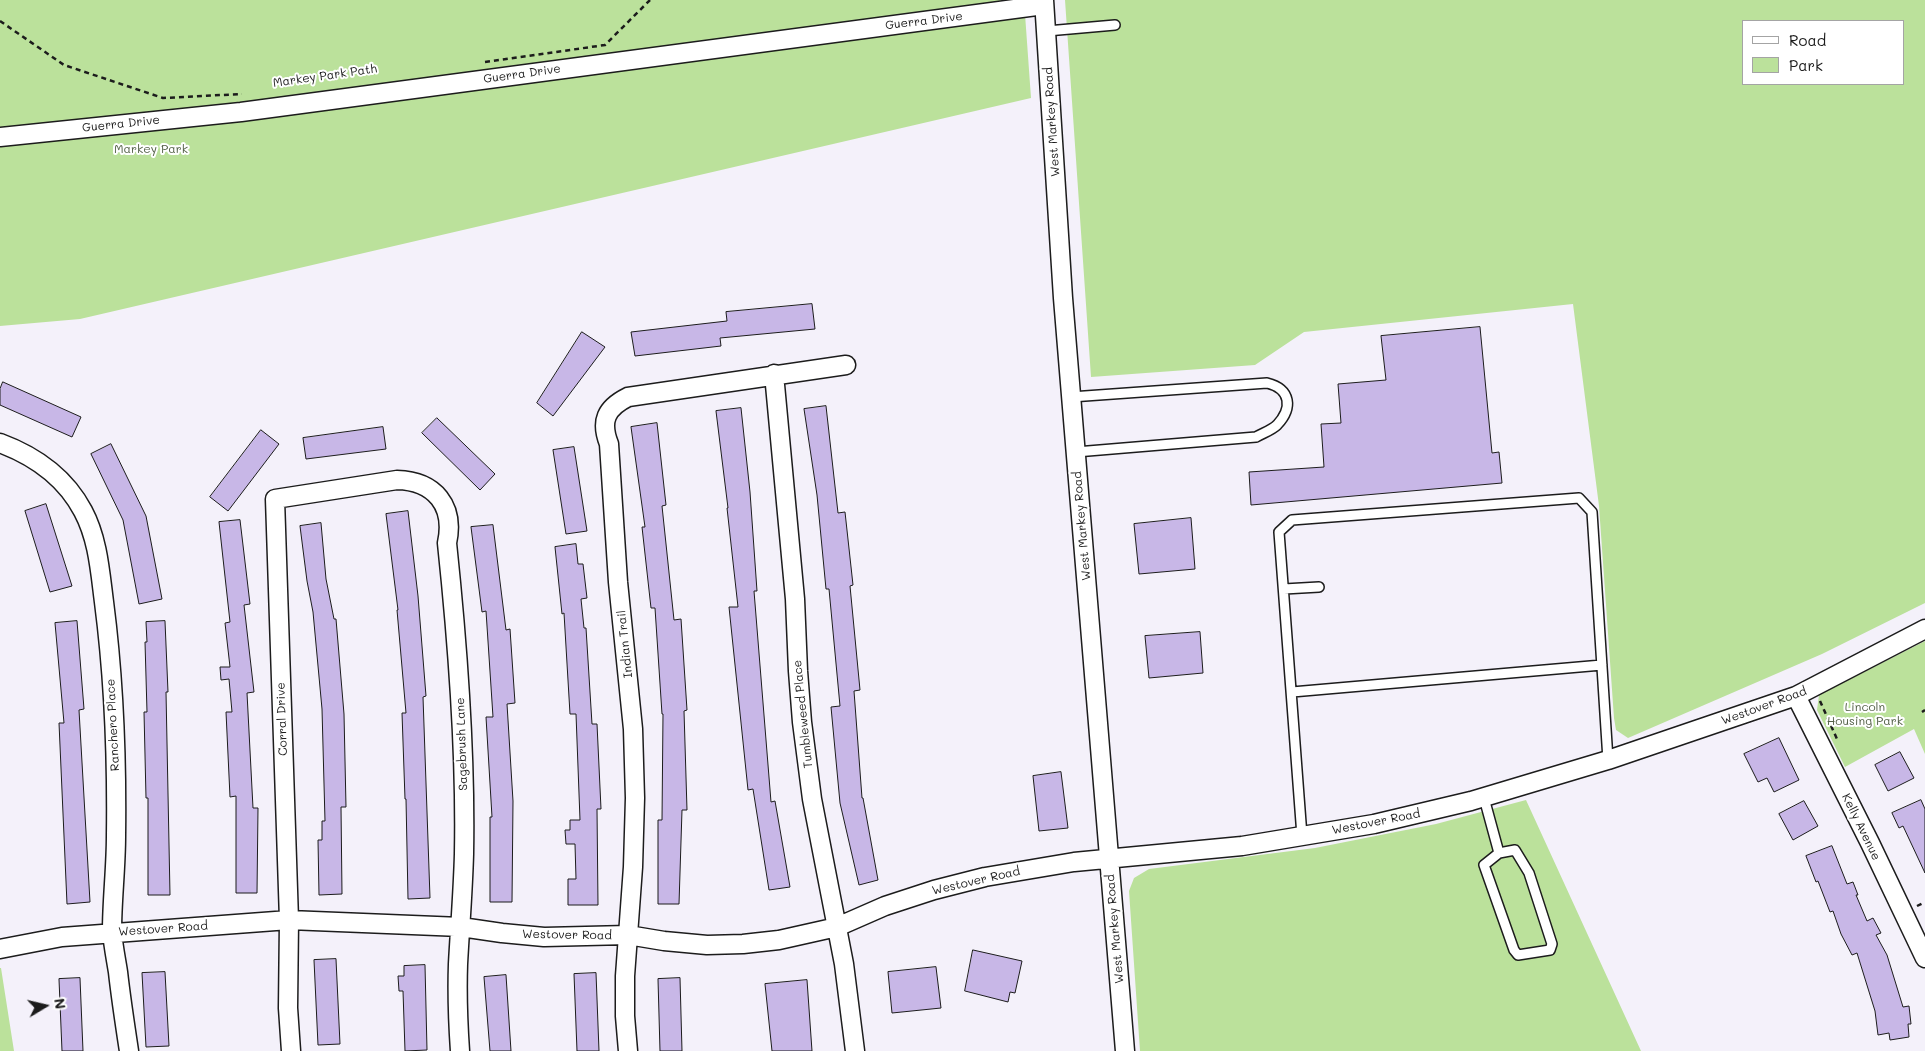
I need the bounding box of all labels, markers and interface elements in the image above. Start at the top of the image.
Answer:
street label: Guerra Drive [884,9,964,33]
legend [1742,20,1905,85]
text: Road [1789,30,1826,50]
text: Park [1789,55,1823,75]
street label: Guerra Drive [482,61,562,87]
street label: Markey Park Path [272,62,378,90]
street label: West Markey Road [1041,67,1063,177]
street label: Guerra Drive [81,113,161,135]
park label: Markey Park [114,142,188,156]
street label: West Markey Road [1070,471,1094,581]
street label: Indian Trail [614,609,636,679]
street label: Tumbleweed Place [790,659,816,769]
street label: Ranchero Place [103,679,123,771]
street label: Corral Drive [274,682,290,756]
street label: Westover Road [1719,684,1809,728]
street label: Sagebrush Lane [453,697,471,791]
park label: Lincoln Housing Park [1827,700,1903,728]
street label: Kelly Avenue [1839,791,1883,863]
street label: Westover Road [1331,806,1421,838]
street label: Westover Road [931,864,1021,898]
street label: West Markey Road [1103,874,1127,984]
street label: Westover Road [118,919,208,939]
street label: Westover Road [522,927,612,943]
north arrow [20,981,70,1031]
text: N [50,997,71,1010]

